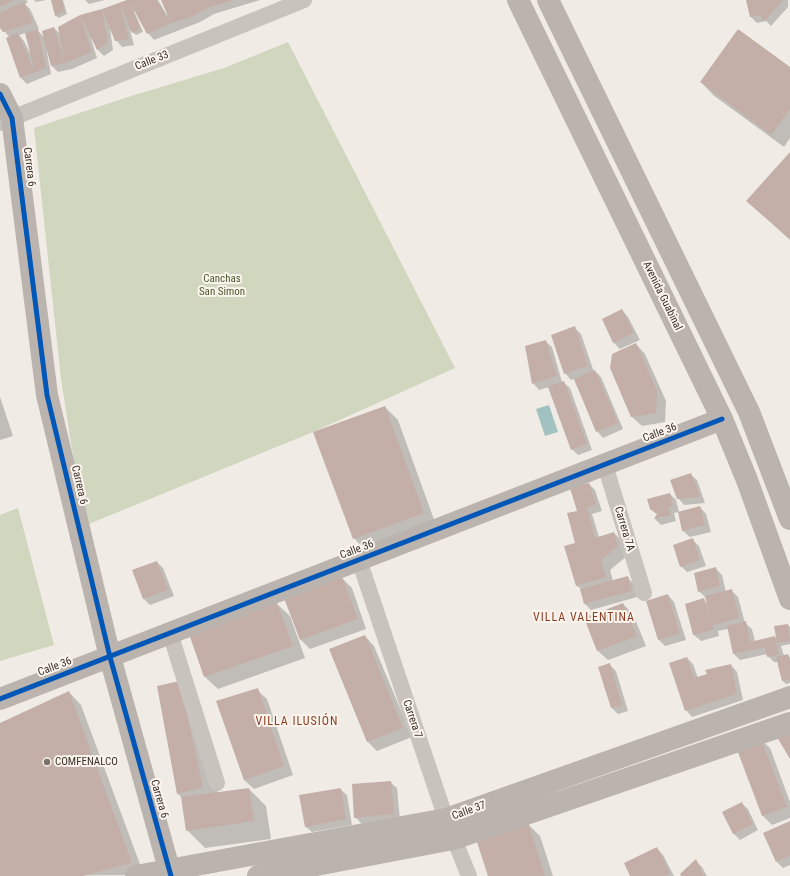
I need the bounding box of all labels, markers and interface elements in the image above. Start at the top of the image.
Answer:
street label: Calle 33 [133,48,171,74]
street label: Carrera 6 [20,147,38,187]
street label: Avenida Guabinal [640,259,684,333]
park label: Canchas San Simon [199,272,245,298]
street label: Calle 36 [641,421,679,445]
street label: Carrera 6 [68,464,90,506]
street label: Carrera 7A [611,505,637,553]
street label: Calle 36 [338,538,376,562]
district label: VILLA VALENTINA [533,611,635,625]
street label: Calle 36 [36,655,74,679]
street label: Carrera 7 [399,698,425,740]
district label: VILLA ILUSIÓN [256,715,338,729]
place label: COMFENALCO [55,755,118,769]
marker: COMFENALCO [42,757,52,767]
street label: Carrera 6 [147,778,171,820]
street label: Calle 37 [450,799,488,823]

